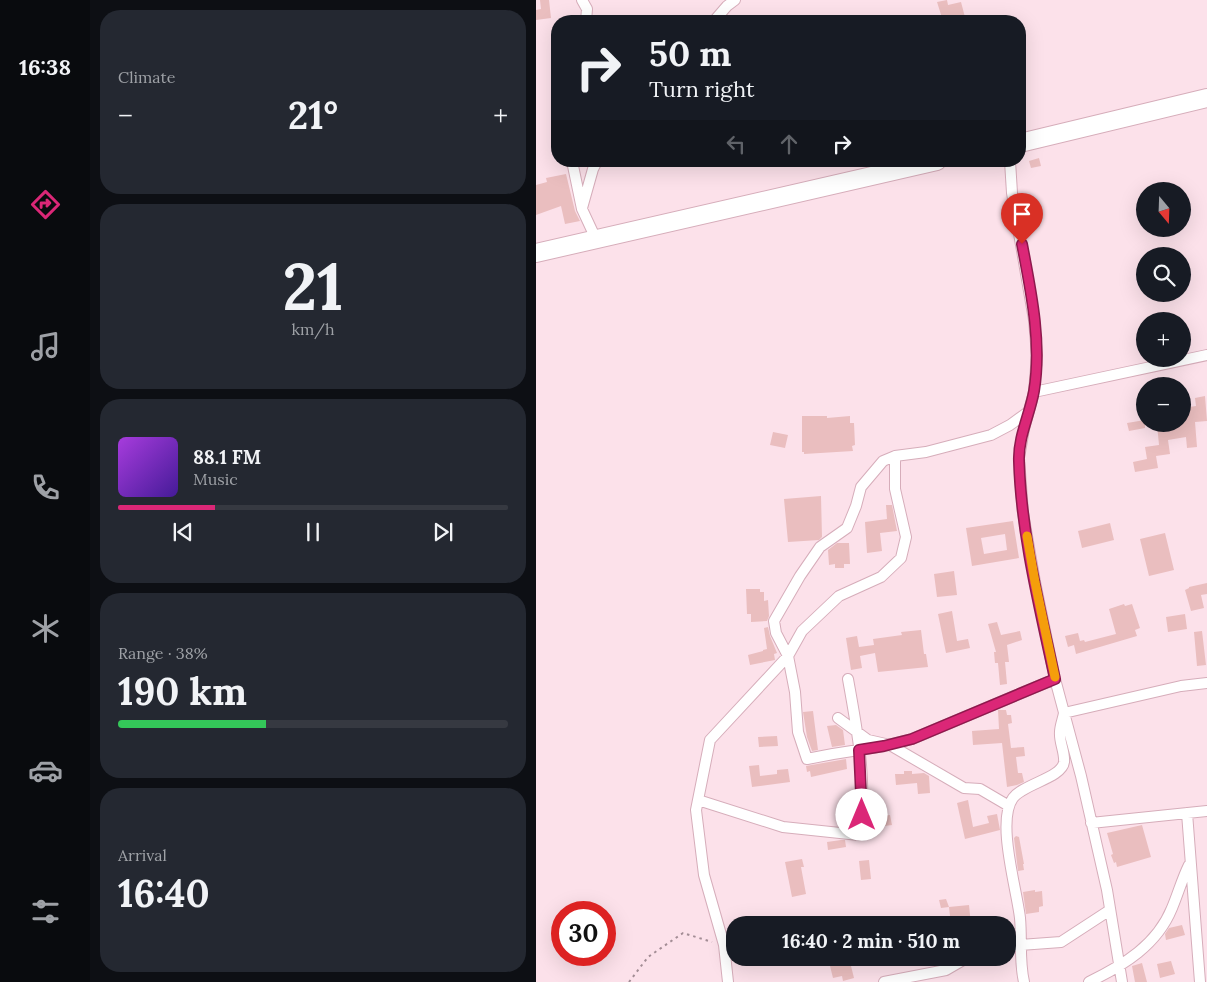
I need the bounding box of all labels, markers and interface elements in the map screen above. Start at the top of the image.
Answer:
text: 50 m [649,31,732,76]
icon: right [566,35,631,100]
text: 16:38 [19,53,71,81]
text: Climate [118,67,175,87]
text: Turn right [649,75,754,103]
text: 21° [288,91,338,139]
text: − [118,98,133,134]
text: + [493,98,508,134]
icon: left [722,130,750,158]
icon: ahead [775,130,803,158]
icon: right [828,130,856,158]
north arrow [1136,182,1191,238]
map controls [1136,182,1191,432]
icon: directions [28,187,63,222]
pin [1001,193,1043,244]
icon: arrive [1008,200,1036,228]
text: 21 [282,245,344,328]
button: search [1136,247,1191,302]
button: + [1136,312,1191,367]
text: km/h [291,319,335,339]
icon: music [28,329,63,364]
button: − [1136,377,1191,432]
text: 88.1 FM [193,445,261,469]
text: Music [193,469,238,489]
icon: phone [28,470,63,505]
icon: previous [169,518,197,546]
icon: pause [299,518,327,546]
icon: next [429,518,457,546]
icon: climate [28,611,63,646]
text: Range · 38% [118,643,208,663]
text: 190 km [118,667,247,715]
icon: car [28,753,63,788]
position arrow [835,788,887,840]
text: Arrival [118,845,167,865]
text: 16:40 [118,869,210,917]
icon: filters [28,894,63,929]
speed limit sign: 30 [551,901,616,966]
text: 16:40 · 2 min · 510 m [782,929,960,953]

